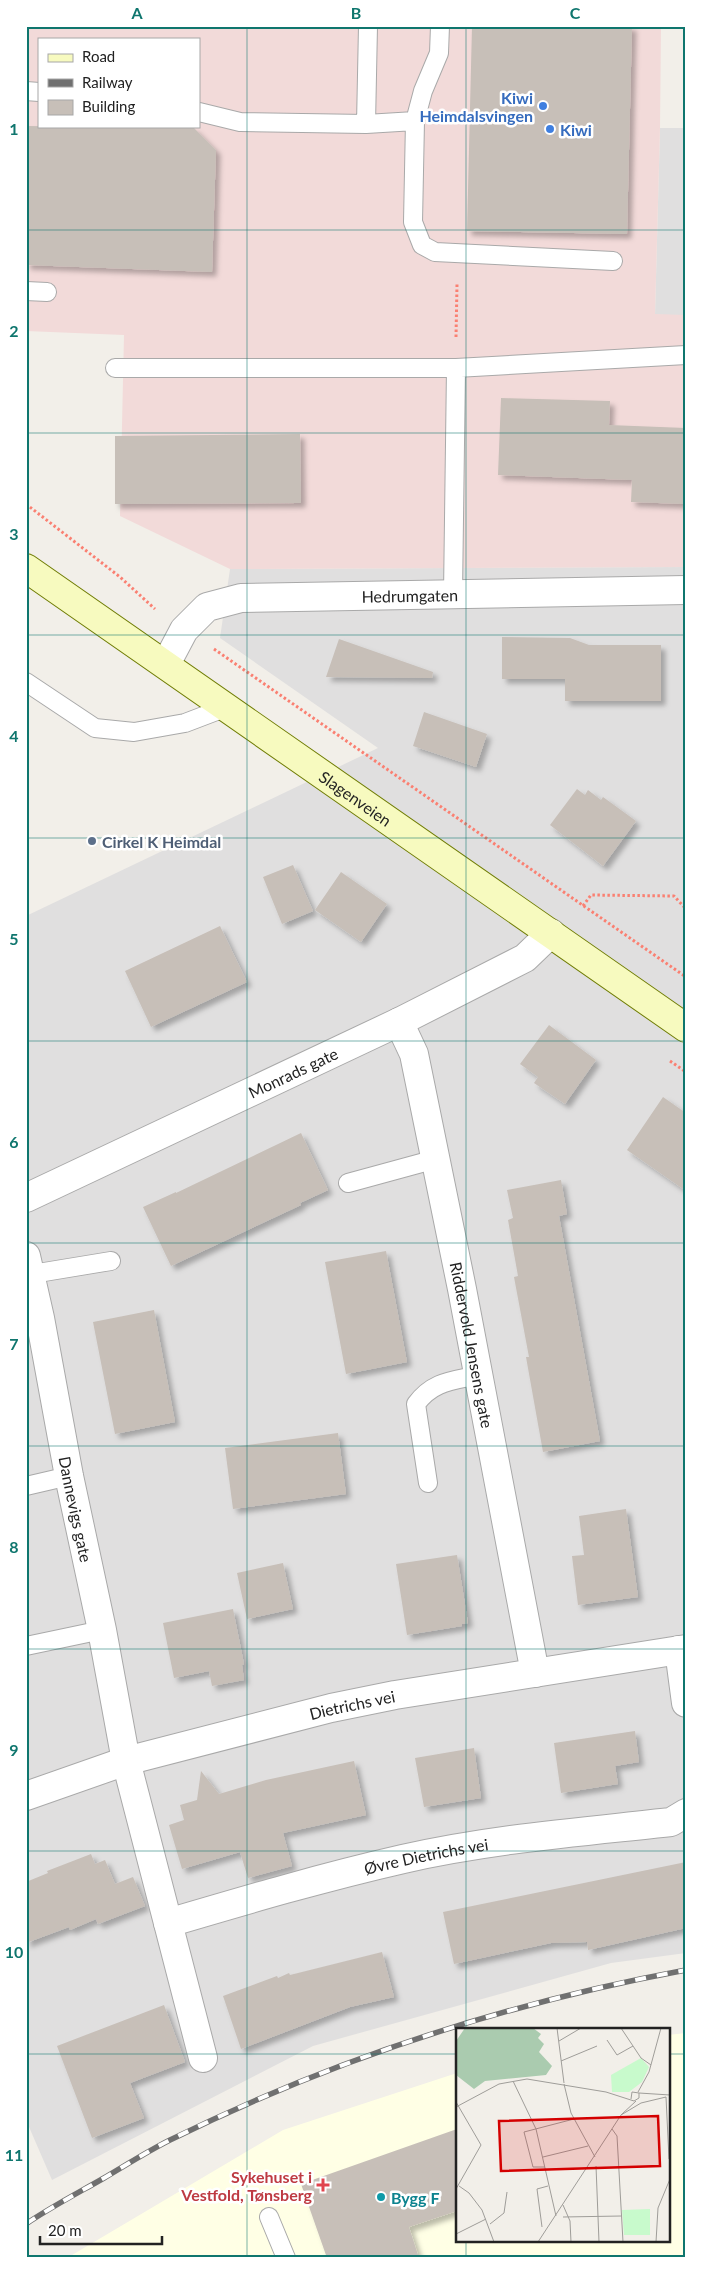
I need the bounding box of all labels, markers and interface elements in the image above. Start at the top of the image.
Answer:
text: A [130,3,143,22]
text: B [351,3,361,22]
text: C [570,3,581,22]
legend [38,38,200,128]
text: Road [82,47,115,65]
text: Railway [82,73,133,91]
place label: Kiwi Heimdalsvingen [419,88,533,125]
text: Building [82,97,135,115]
marker: Kiwi Heimdalsvingen [537,100,549,112]
text: 1 [9,119,19,138]
place label: Kiwi [560,120,592,139]
marker: Kiwi [544,123,556,135]
text: 2 [9,321,19,340]
text: 3 [9,524,19,543]
street label: Hedrumgaten [361,585,458,605]
text: 4 [9,726,19,745]
street label: Slagenveien [316,766,395,830]
place label: Cirkel K Heimdal [102,832,221,851]
marker: Cirkel K Heimdal [86,835,98,847]
text: 5 [9,929,19,948]
street label: Monrads gate [245,1043,341,1101]
text: 6 [9,1132,19,1151]
street label: Riddervold Jensens gate [447,1260,498,1430]
text: 7 [9,1334,19,1353]
street label: Dannevigs gate [56,1454,97,1564]
text: 8 [9,1537,19,1556]
street label: Dietrichs vei [307,1686,397,1723]
text: 9 [9,1740,19,1759]
street label: Øvre Dietrichs vei [362,1834,489,1877]
text: 10 [5,1942,23,1961]
inset map [456,2028,670,2242]
text: 11 [5,2145,23,2164]
place label: Sykehuset i Vestfold, Tønsberg [180,2167,313,2204]
marker: Sykehuset i Vestfold, Tønsberg [316,2178,330,2192]
place label: Bygg F [391,2188,439,2207]
marker: Bygg F [375,2191,387,2203]
scale bar [40,2214,162,2246]
text: 20 m [48,2221,82,2239]

